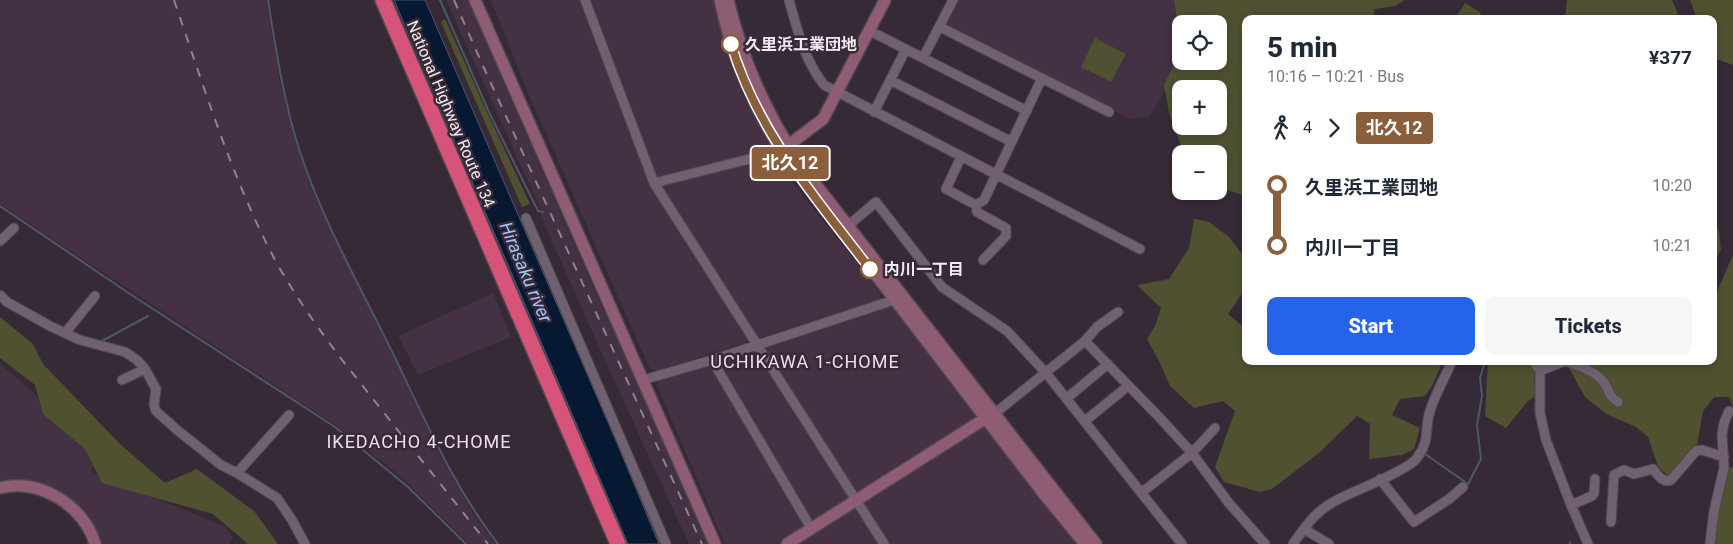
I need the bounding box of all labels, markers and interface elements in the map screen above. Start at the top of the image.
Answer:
map controls [1172,15,1227,200]
button: locate [1172,15,1227,70]
street label: National Highway Route 134 [403,18,499,210]
text: 5 min [1267,31,1338,64]
marker: 久里浜工業団地 [721,34,741,54]
place label: 久里浜工業団地 [745,35,857,54]
text: ¥377 [1649,46,1692,69]
text: 10:16 – 10:21 · Bus [1267,67,1404,86]
button: + [1172,80,1227,135]
icon: walk [1267,114,1295,142]
icon: forward [1320,114,1348,142]
text: 北久12 [1366,117,1423,138]
text: 4 [1303,118,1312,137]
button: − [1172,145,1227,200]
line badge: 北久12 [755,147,825,179]
text: 北久12 [762,152,818,173]
text: 久里浜工業団地 [1305,176,1438,199]
text: 10:20 [1652,176,1692,195]
water label: Hirasaku river [495,219,557,326]
text: 内川一丁目 [1305,236,1400,259]
text: 10:21 [1652,236,1692,255]
marker: 内川一丁目 [860,259,880,279]
place label: 内川一丁目 [884,260,964,279]
button: Start [1267,297,1475,355]
button: Tickets [1485,297,1692,355]
district label: UCHIKAWA 1-CHOME [710,351,900,372]
district label: IKEDACHO 4-CHOME [326,431,512,452]

